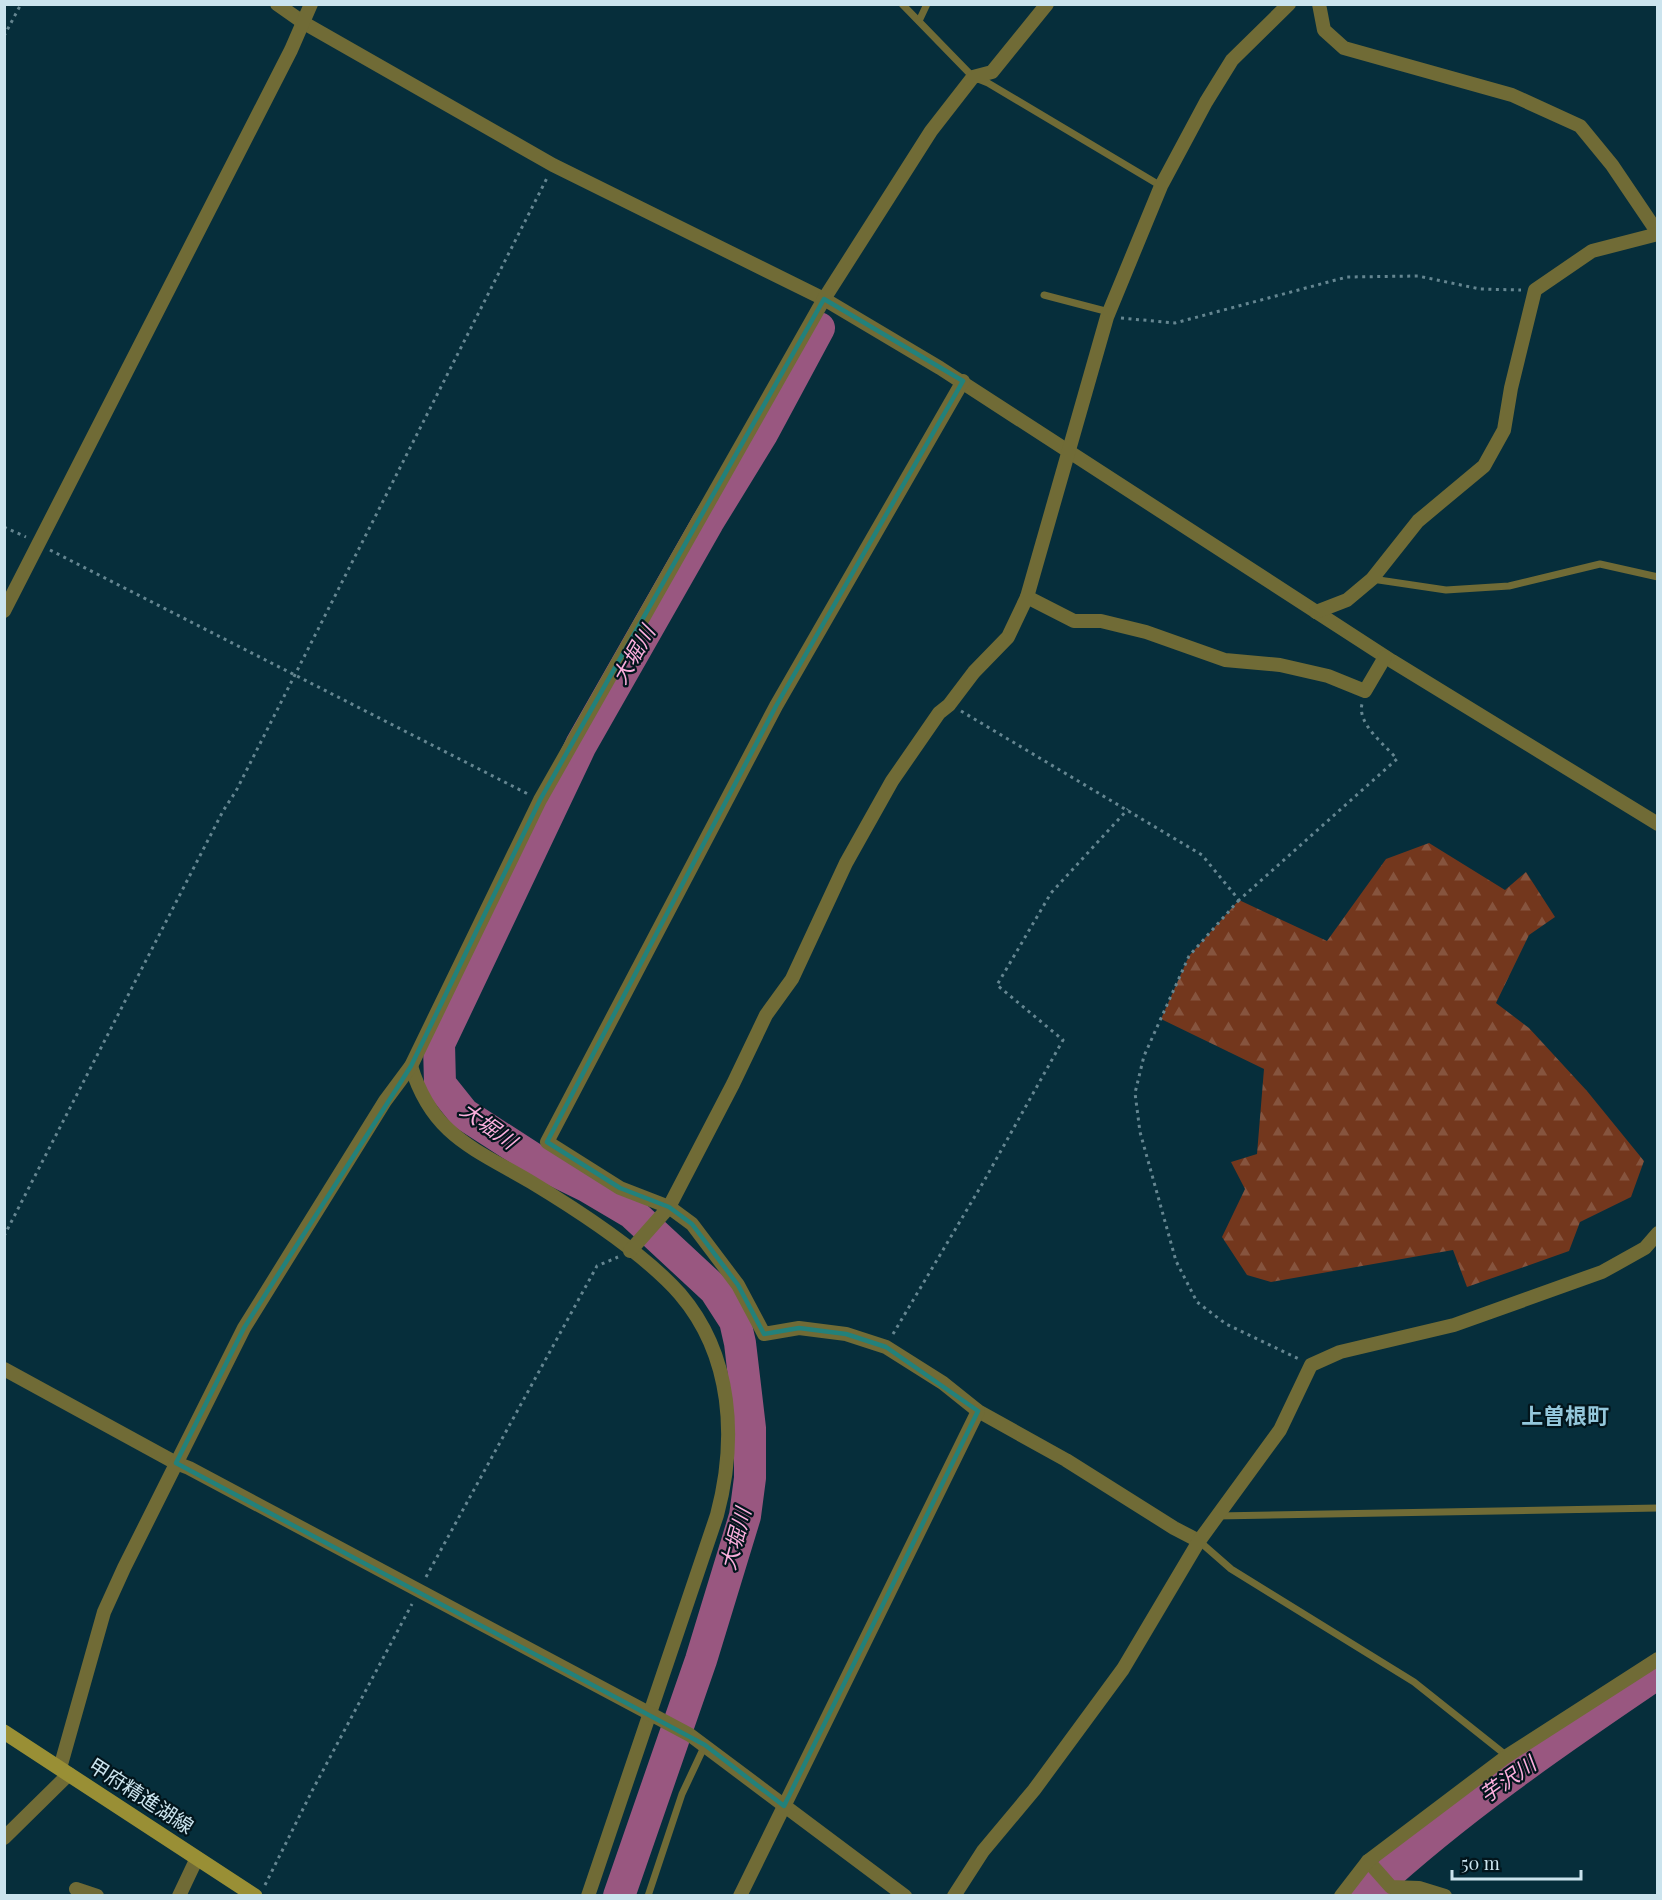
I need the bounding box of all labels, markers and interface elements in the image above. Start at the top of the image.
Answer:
water label: 大堀川 [604,618,661,688]
water label: 大堀川 [455,1095,525,1155]
district label: 上曽根町 [1521,1400,1609,1430]
water label: 大堀川 [712,1503,756,1573]
water label: 芋沢川 [1473,1748,1542,1808]
street label: 甲府精進湖線 [84,1751,199,1839]
scale bar [1452,1843,1581,1881]
text: 50 m [1461,1851,1500,1875]

